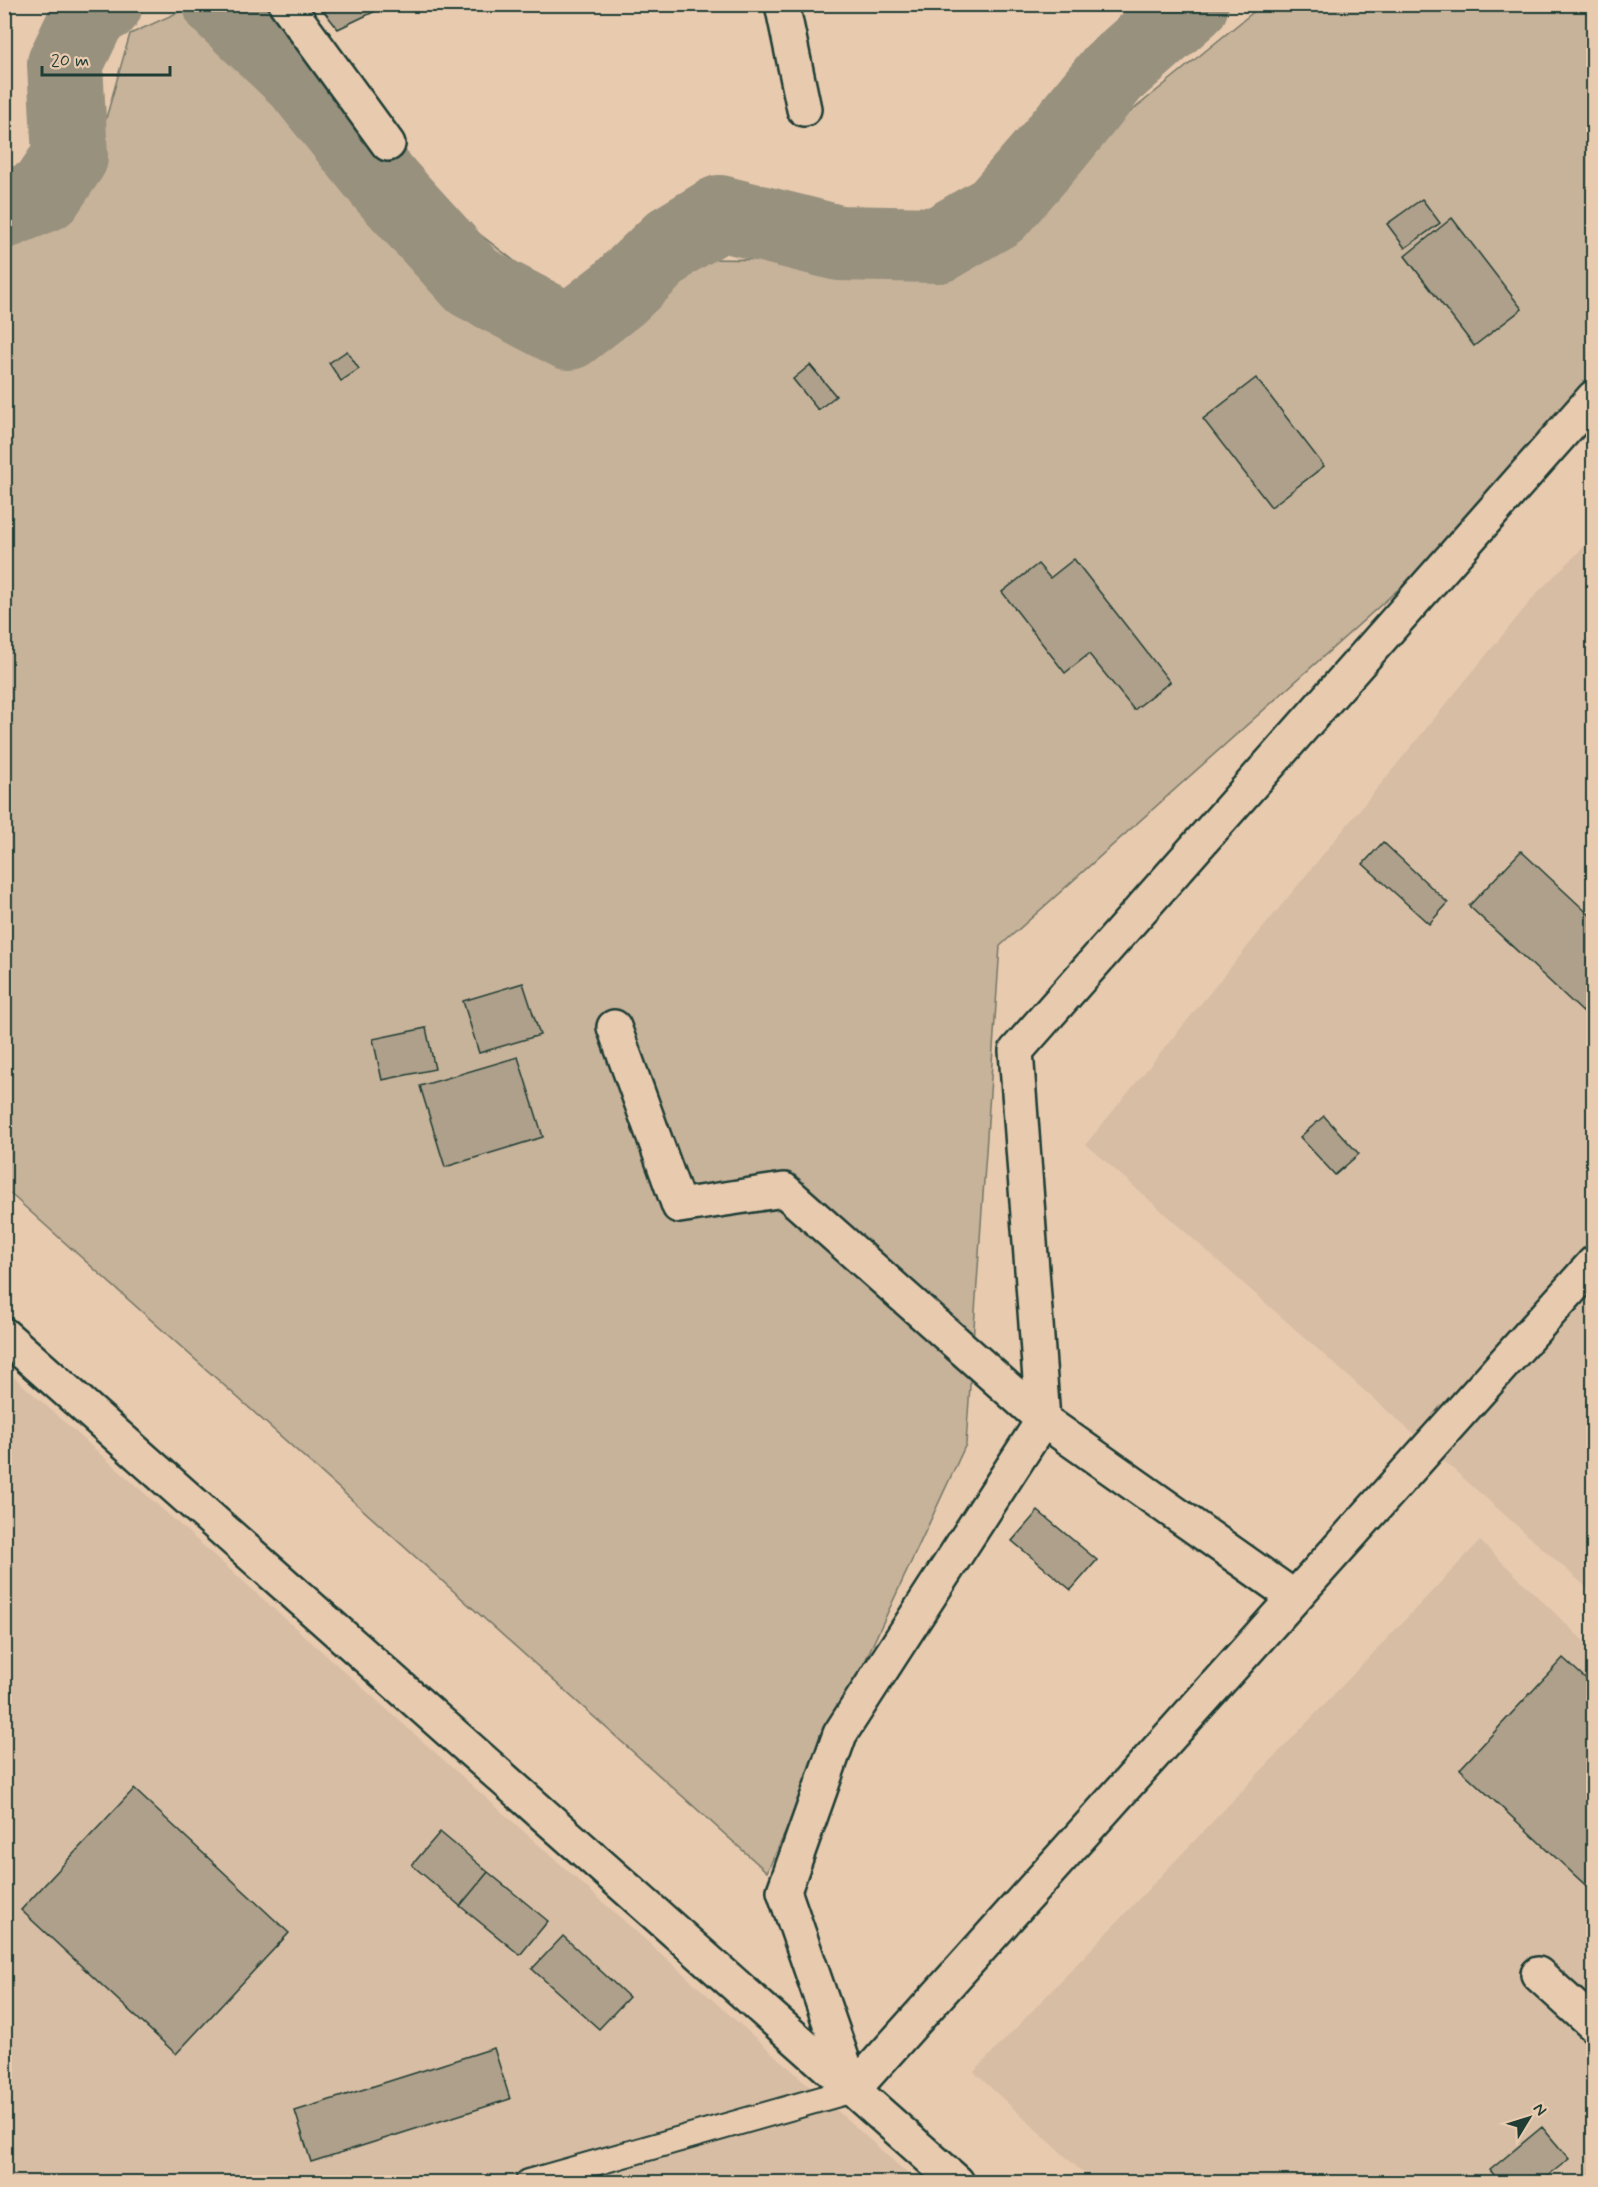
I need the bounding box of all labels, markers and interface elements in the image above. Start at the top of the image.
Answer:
scale bar [42,39,170,77]
text: 20 m [51,49,89,73]
north arrow [1499,2088,1559,2148]
text: N [1528,2099,1551,2120]

